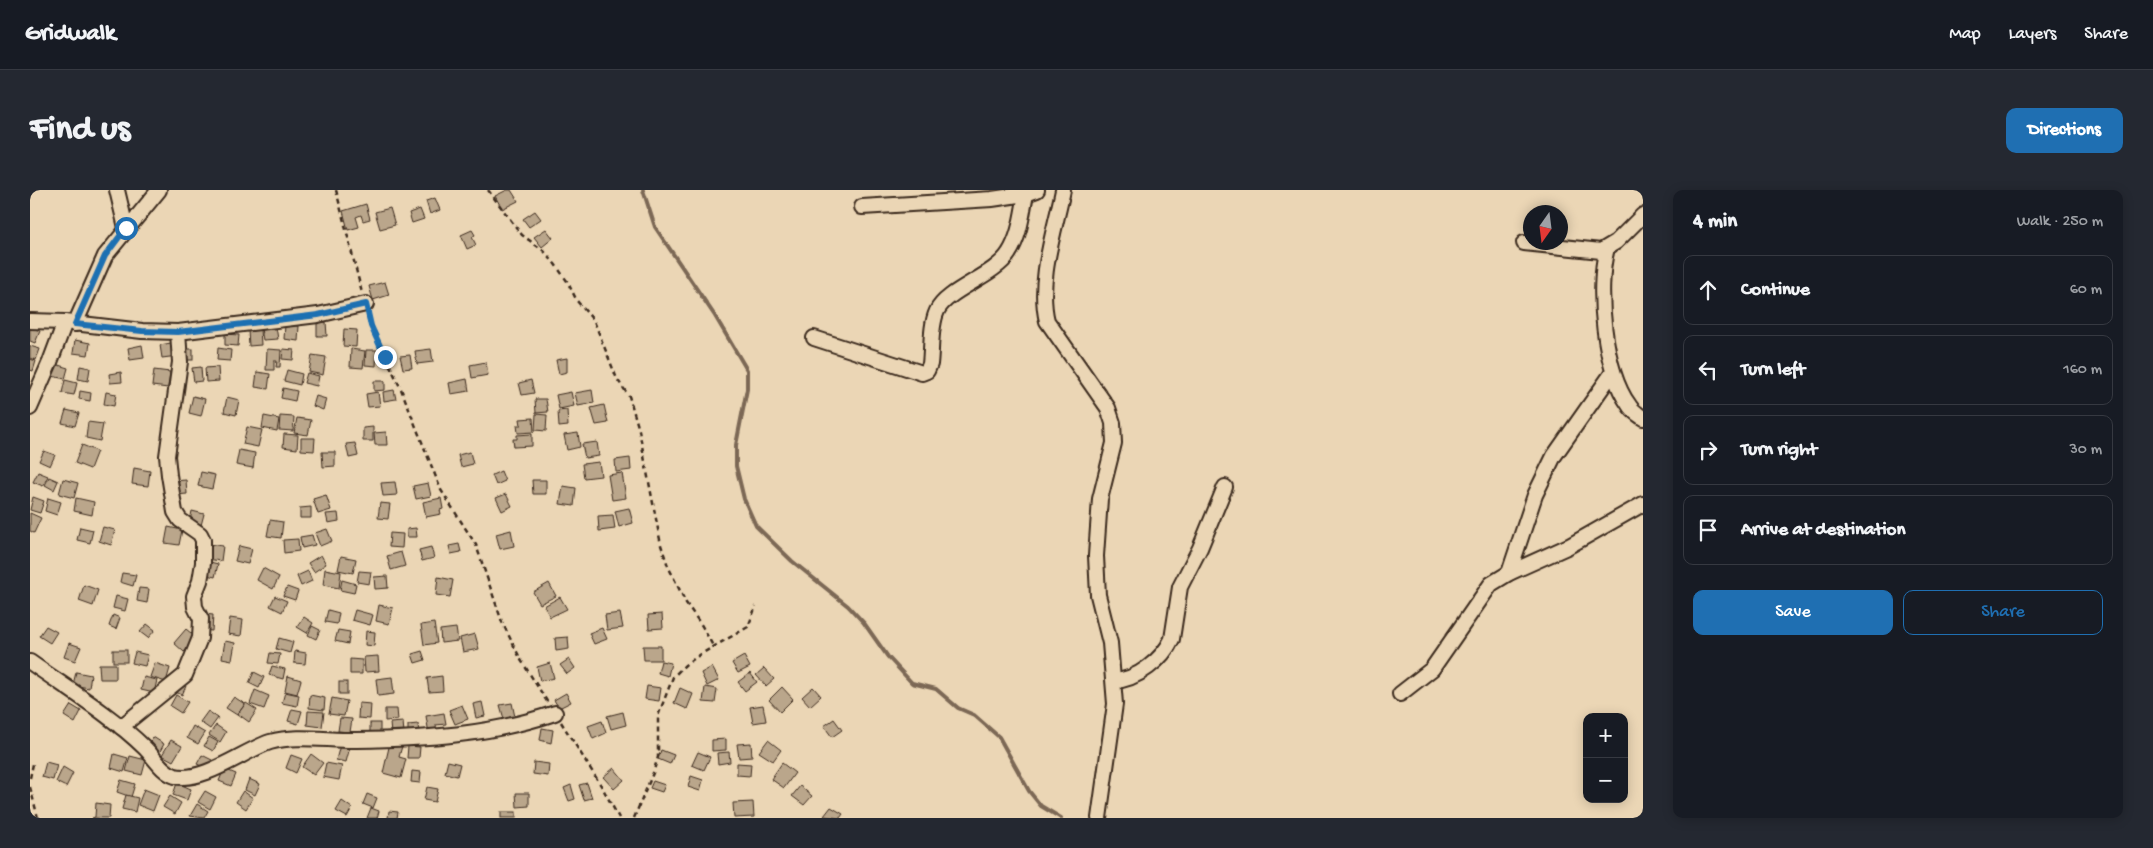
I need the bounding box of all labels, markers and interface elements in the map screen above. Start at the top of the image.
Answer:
text: Gridwalk [25,20,116,49]
text: Map [1949,24,1981,45]
text: Layers [2009,24,2056,45]
text: Share [2084,24,2128,45]
button: Directions [2006,108,2123,153]
text: Find us [30,110,130,151]
north arrow [1523,205,1568,250]
text: 4 min [1693,210,1737,235]
text: Walk · 250 m [2017,213,2103,232]
route start [115,217,138,240]
icon: ahead [1694,276,1722,304]
text: Continue [1741,279,1810,302]
text: 60 m [2070,281,2102,300]
route end [374,346,397,369]
icon: left [1694,356,1722,384]
text: Turn left [1741,359,1805,382]
text: 160 m [2063,361,2102,380]
icon: right [1694,436,1722,464]
text: Turn right [1741,439,1817,462]
text: 30 m [2069,441,2102,460]
icon: arrive [1694,516,1722,544]
text: Arrive at destination [1741,519,1905,542]
button: Save [1693,590,1893,635]
button: Share [1903,590,2103,635]
map controls [1583,713,1628,803]
button: + [1583,713,1628,758]
button: − [1583,758,1628,803]

